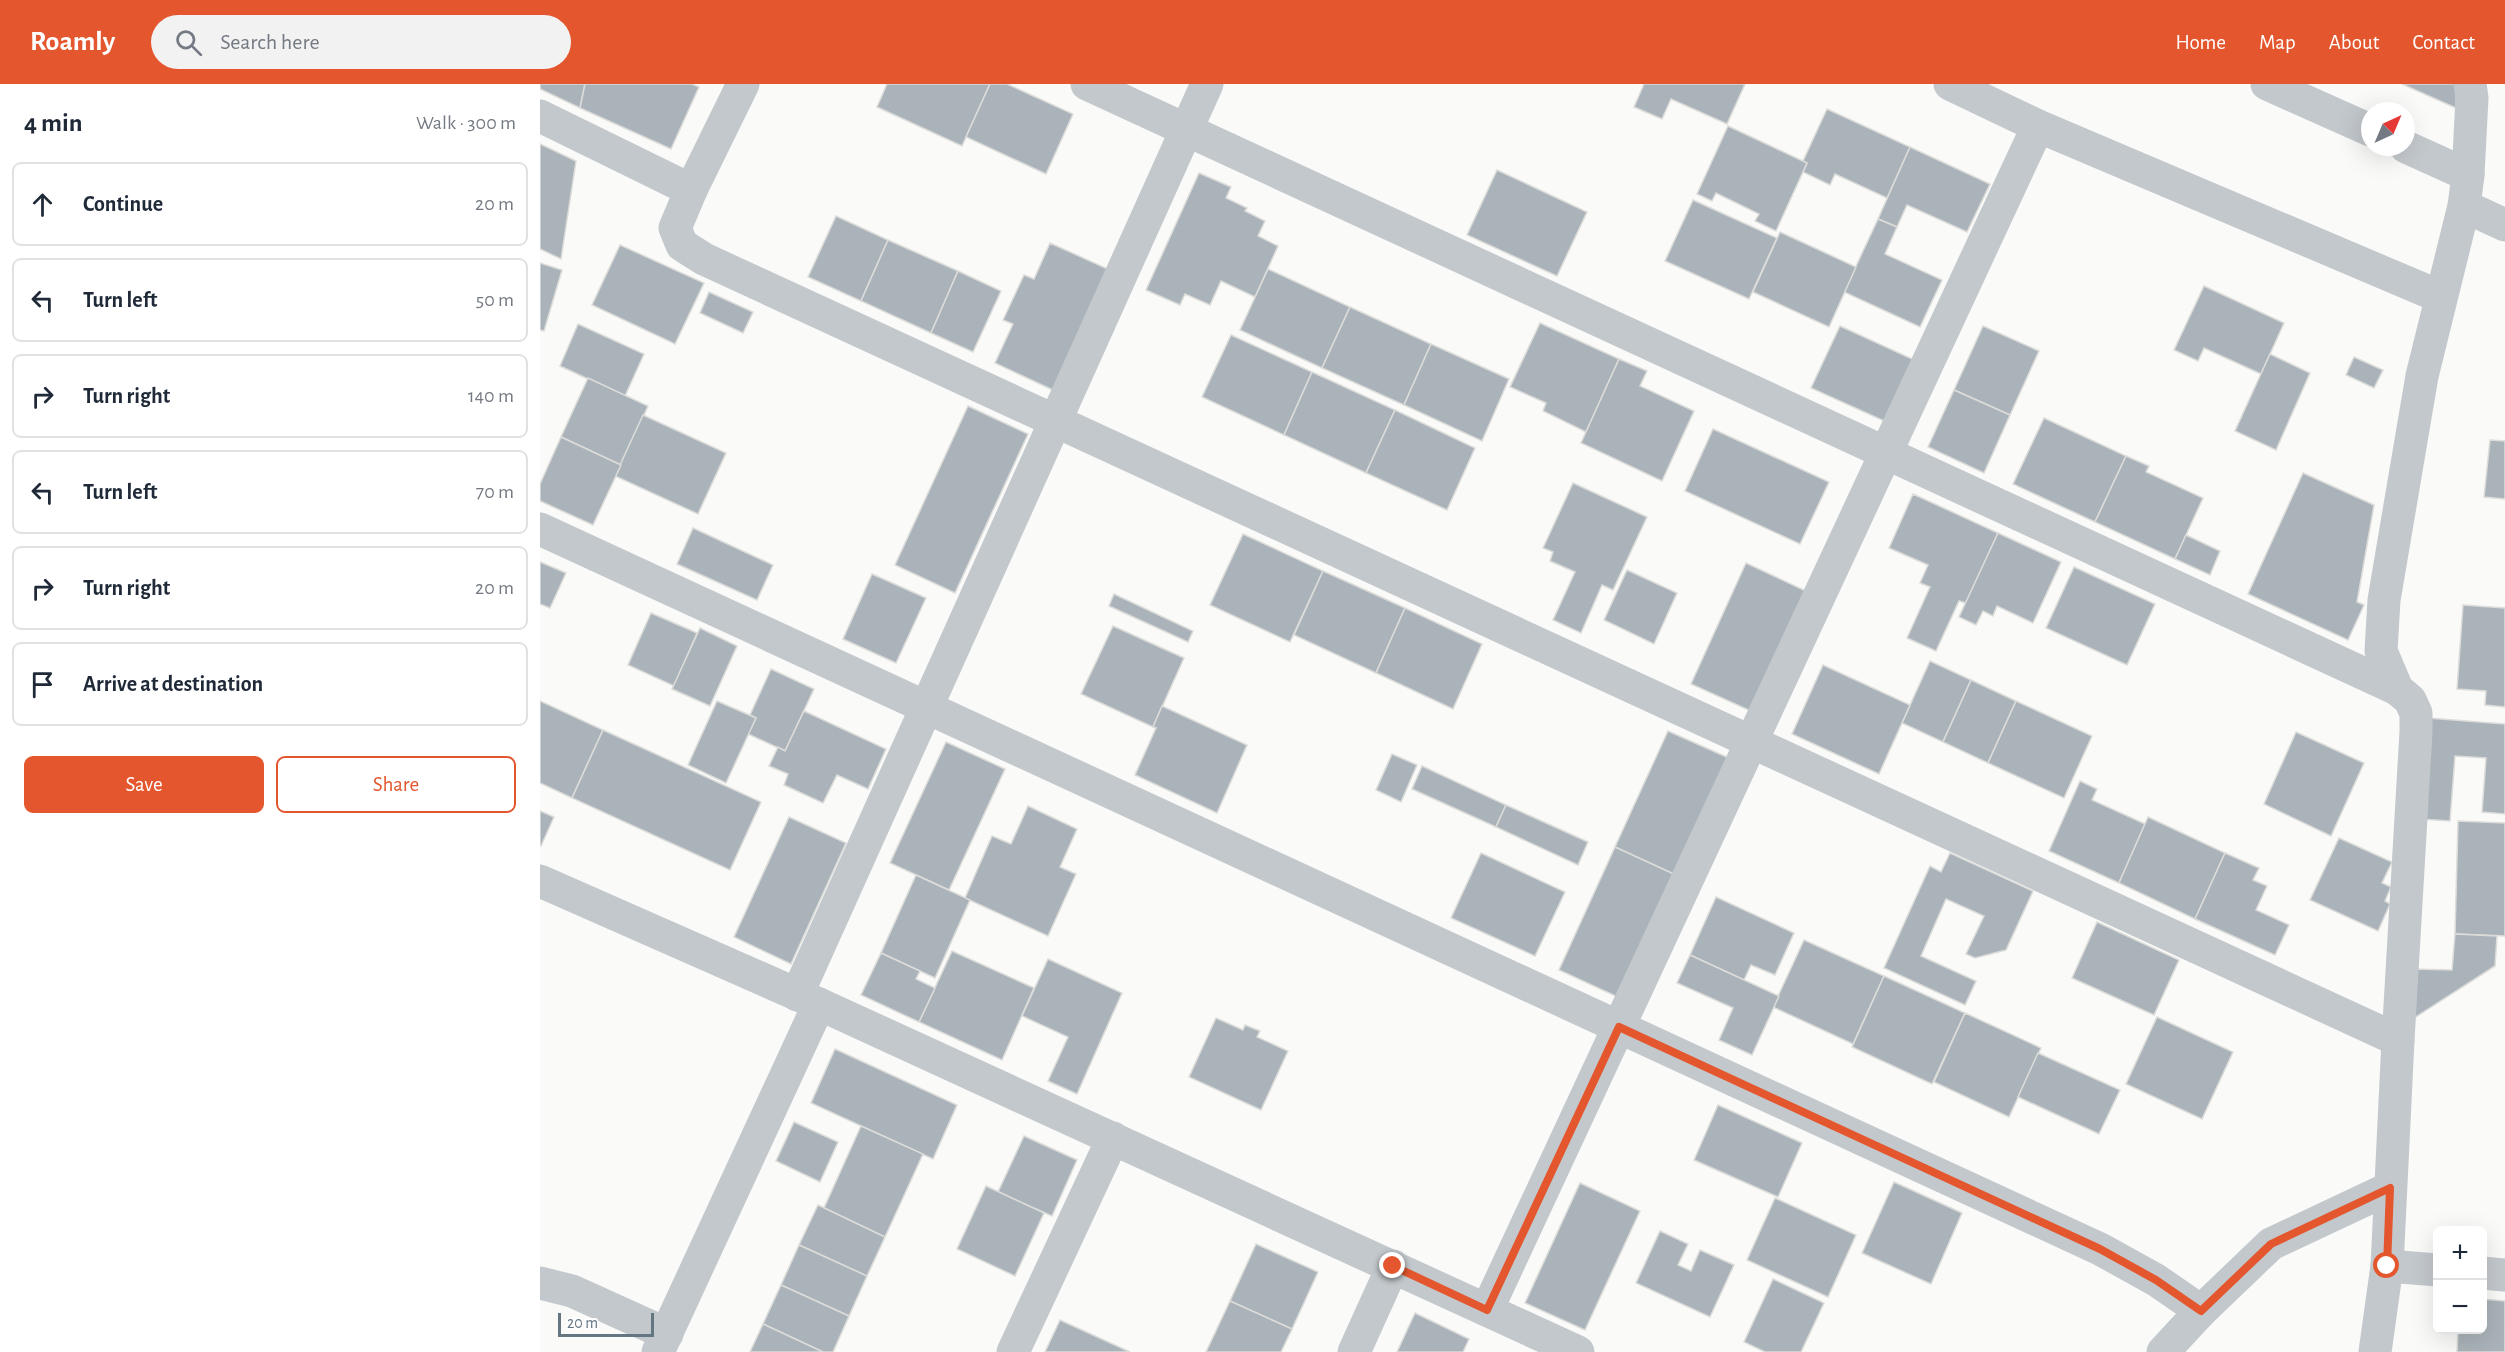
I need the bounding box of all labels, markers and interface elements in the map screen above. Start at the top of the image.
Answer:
search box [151,15,571,69]
icon: search [172,26,205,59]
text: Roamly [30,28,115,56]
text: Search here [220,31,320,53]
text: Home [2175,32,2226,53]
text: Map [2259,32,2296,53]
text: About [2329,32,2379,53]
text: Contact [2412,32,2475,53]
north arrow [2361,102,2415,156]
text: 4 min [24,110,83,136]
text: Walk · 300 m [416,113,516,133]
icon: ahead [26,188,59,221]
text: Continue [83,193,163,215]
text: 20 m [475,194,514,214]
icon: left [26,284,59,317]
text: Turn left [83,289,157,311]
text: 50 m [476,290,514,310]
icon: right [26,380,59,413]
text: Turn right [83,385,170,407]
text: 140 m [468,386,514,406]
icon: left [26,476,59,509]
text: Turn left [83,481,157,503]
text: 70 m [476,482,514,502]
icon: right [26,572,59,605]
text: Turn right [83,577,170,599]
text: 20 m [475,578,514,598]
icon: arrive [26,668,59,701]
text: Arrive at destination [83,673,263,695]
button: Save [24,756,264,813]
button: Share [276,756,516,813]
map controls [2433,1226,2487,1334]
button: + [2433,1226,2487,1280]
route end [1379,1252,1405,1278]
route start [2373,1252,2399,1278]
button: − [2433,1280,2487,1334]
scale bar [558,1310,654,1338]
text: 20 m [567,1315,598,1331]

